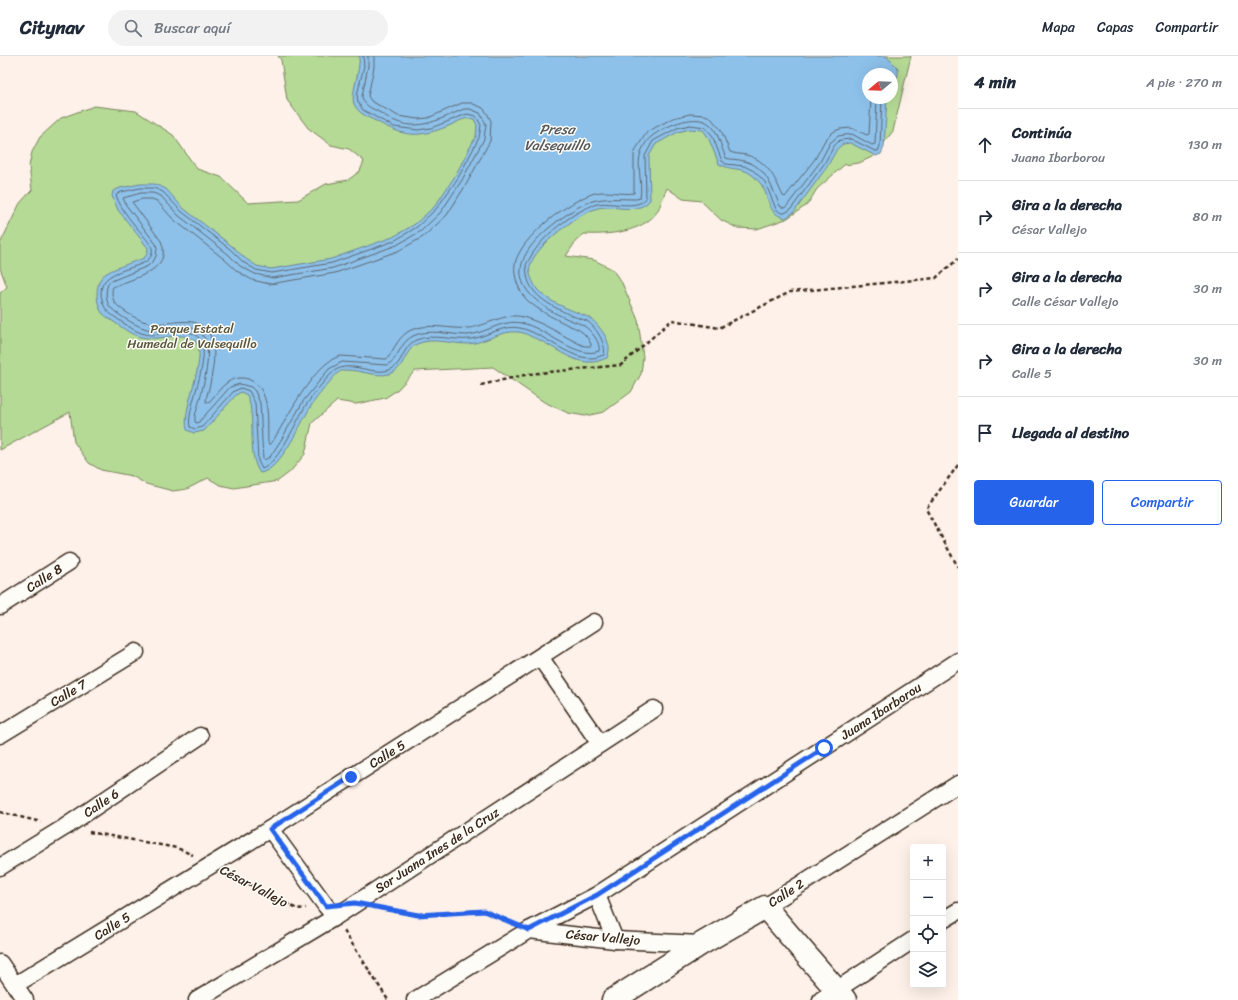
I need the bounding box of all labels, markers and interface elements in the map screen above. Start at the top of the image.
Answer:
search box [108,10,388,46]
text: Citynav [20,11,84,44]
text: Buscar aquí [154,15,230,41]
text: Mapa [1042,15,1075,40]
text: Capas [1097,15,1134,40]
text: Compartir [1156,15,1218,40]
icon: search [122,17,144,39]
text: 4 min [974,67,1016,97]
north arrow [862,68,898,104]
text: A pie · 270 m [1146,71,1222,94]
water label: Presa Valsequillo [524,117,591,158]
text: Continúa [1012,120,1071,146]
text: 130 m [1188,133,1222,156]
icon: ahead [974,134,996,156]
text: Juana Ibarborou [1012,146,1105,169]
text: Gira a la derecha [1012,192,1122,218]
text: 80 m [1193,205,1222,228]
icon: right [974,206,996,228]
text: César Vallejo [1012,218,1087,241]
text: Gira a la derecha [1012,264,1122,290]
text: 30 m [1193,277,1222,300]
icon: right [974,278,996,300]
text: Calle César Vallejo [1012,290,1118,313]
park label: Parque Estatal Humedal de Valsequillo [127,317,257,355]
text: Gira a la derecha [1012,336,1122,362]
text: 30 m [1193,349,1222,372]
icon: right [974,350,996,372]
text: Calle 5 [1012,362,1052,385]
text: Llegada al destino [1012,420,1129,446]
icon: arrive [974,422,996,444]
button: Guardar [974,480,1094,525]
button: Compartir [1102,480,1222,525]
street label: Calle 8 [21,557,67,599]
street label: Calle 7 [45,672,92,713]
street label: Juana Ibarborou [835,676,926,746]
street label: Calle 5 [364,734,410,774]
route start [815,739,833,757]
route end [342,768,360,786]
street label: Calle 6 [78,782,124,824]
street label: Sor Juana Ines de la Cruz [370,800,505,899]
map controls [910,844,946,988]
button: + [910,844,946,880]
street label: César Vallejo [216,858,293,914]
street label: Calle 2 [763,872,809,913]
button: − [910,880,946,916]
street label: Calle 5 [89,906,135,946]
button: locate [910,916,946,952]
street label: César Vallejo [565,922,642,952]
button: layers [910,952,946,988]

